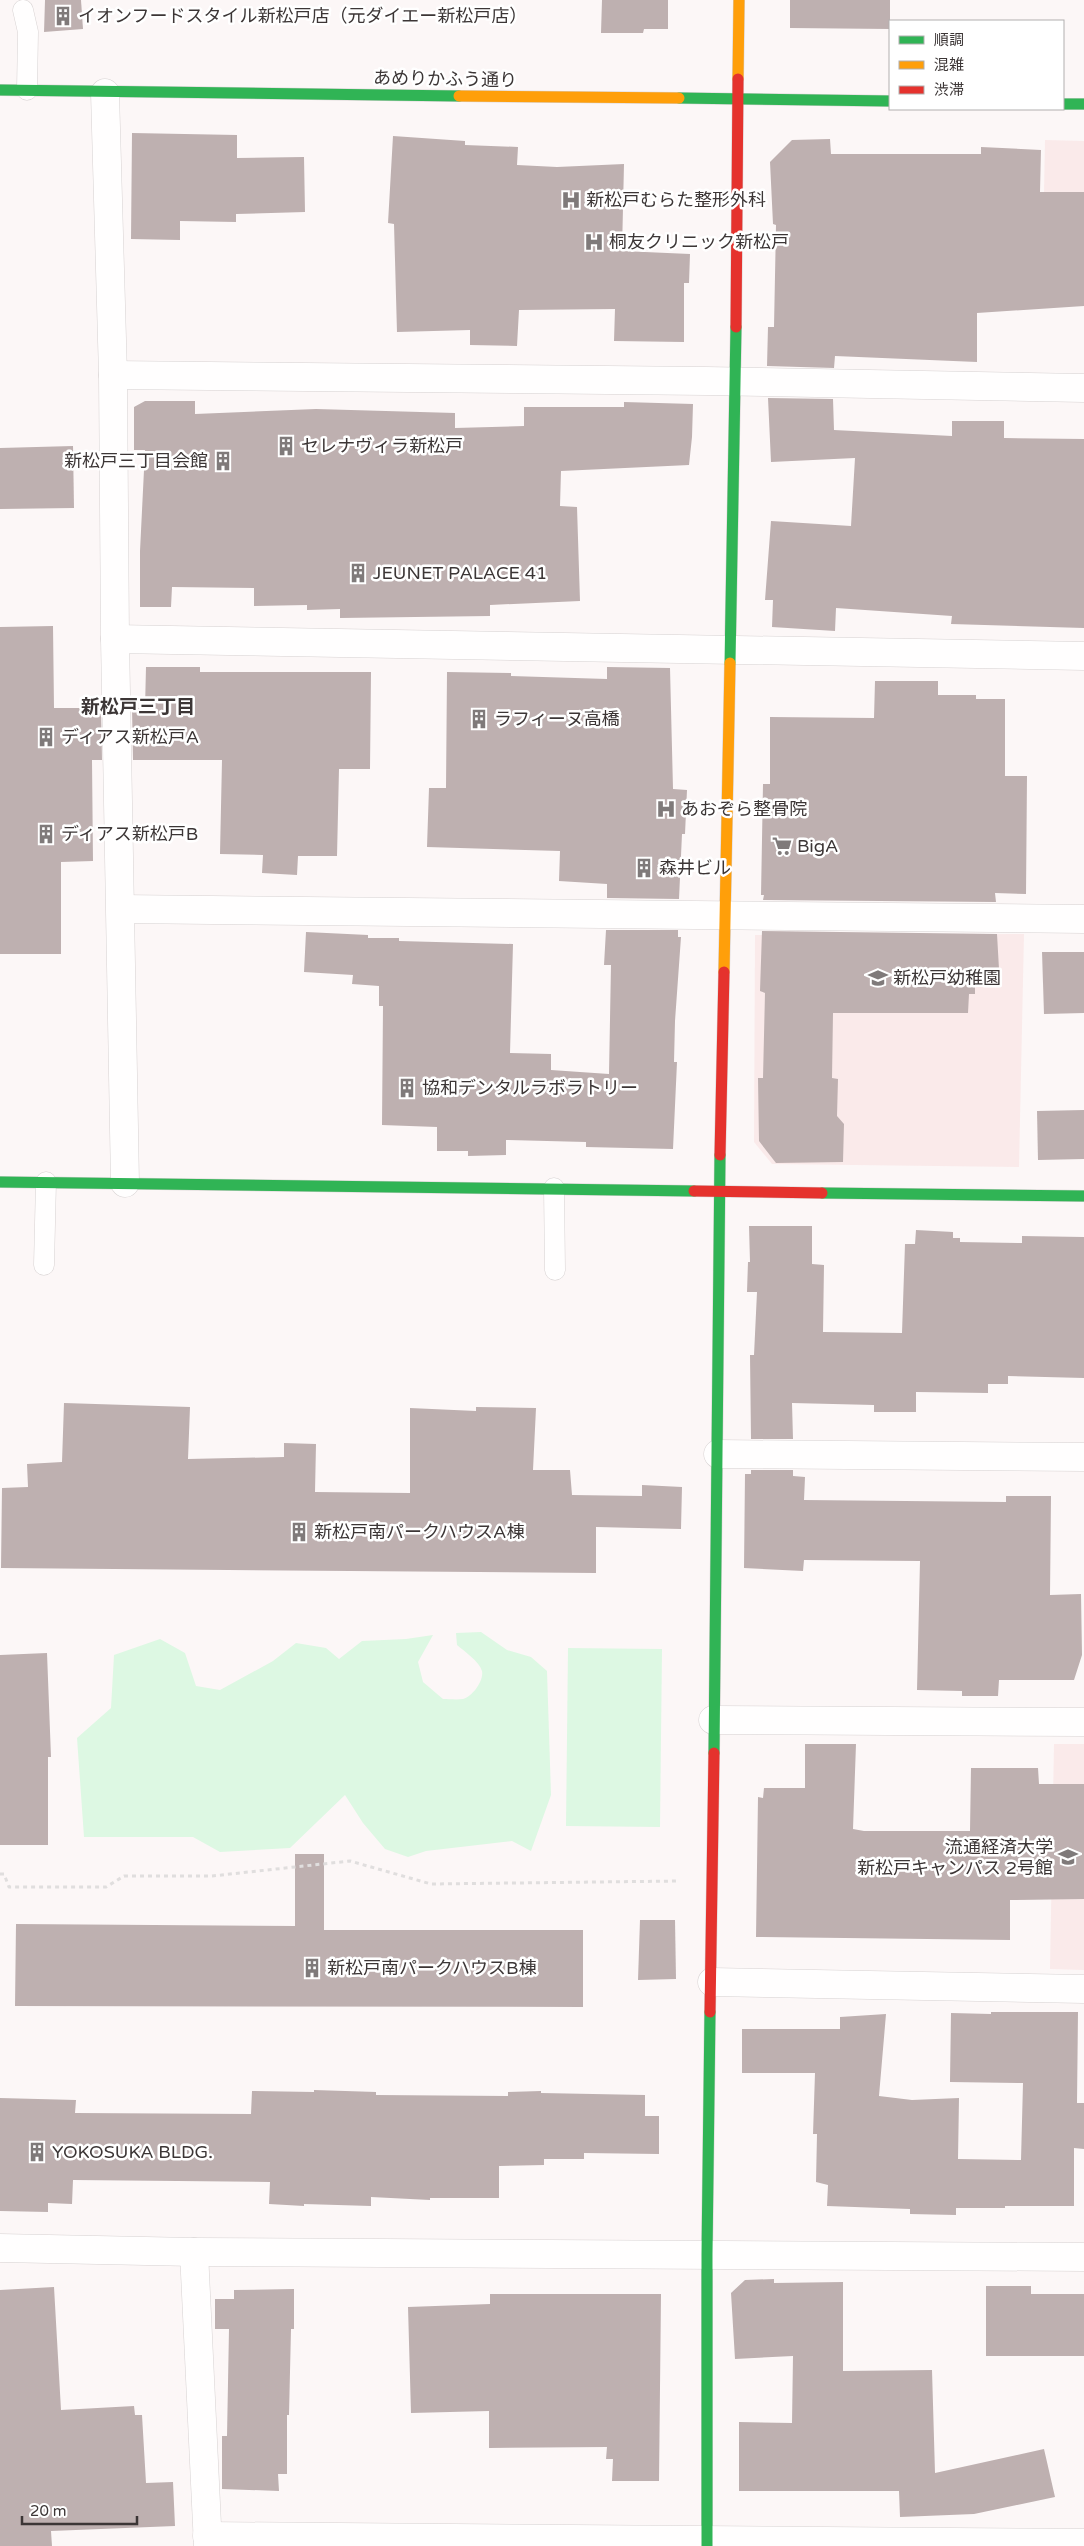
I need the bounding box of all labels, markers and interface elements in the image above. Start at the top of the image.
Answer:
building icon: イオンフードスタイル新松戸店（元ダイエー新松戸店） [52,5,74,27]
place label: イオンフードスタイル新松戸店（元ダイエー新松戸店） [78,5,527,27]
legend [889,20,1064,110]
text: 順調 [934,31,964,49]
text: 混雑 [934,56,964,74]
street label: あめりかふう通り [373,67,517,91]
text: 渋滞 [934,81,964,99]
hospital icon: 新松戸むらた整形外科 [560,189,582,211]
place label: 新松戸むらた整形外科 [586,189,766,211]
hospital icon: 桐友クリニック新松戸 [583,231,605,253]
place label: 桐友クリニック新松戸 [609,231,789,253]
building icon: セレナヴィラ新松戸 [275,435,297,457]
place label: セレナヴィラ新松戸 [301,435,463,457]
place label: 新松戸三丁目会館 [64,450,208,472]
building icon: 新松戸三丁目会館 [212,450,234,472]
building icon: JEUNET PALACE 41 [347,562,369,584]
place label: JEUNET PALACE 41 [373,562,547,584]
district label: 新松戸三丁目 [81,696,195,718]
building icon: ラフィーヌ高橋 [468,708,490,730]
place label: ラフィーヌ高橋 [494,708,620,730]
building icon: ディアス新松戸A [35,726,57,748]
place label: ディアス新松戸A [61,726,199,748]
hospital icon: あおぞら整骨院 [655,798,677,820]
place label: あおぞら整骨院 [681,798,807,820]
building icon: ディアス新松戸B [35,823,57,845]
place label: ディアス新松戸B [61,823,198,845]
supermarket icon: BigA [771,835,793,857]
place label: BigA [797,835,839,857]
building icon: 森井ビル [633,857,655,879]
place label: 森井ビル [659,857,731,879]
school or university icon: 新松戸幼稚園 [867,967,889,989]
place label: 新松戸幼稚園 [893,967,1001,989]
building icon: 協和デンタルラボラトリー [396,1077,418,1099]
place label: 協和デンタルラボラトリー [422,1077,638,1099]
building icon: 新松戸南パークハウスA棟 [288,1521,310,1543]
place label: 新松戸南パークハウスA棟 [314,1521,525,1543]
place label: 流通経済大学 新松戸キャンパス 2号館 [857,1836,1053,1879]
school or university icon: 流通経済大学 新松戸キャンパス 2号館 [1057,1846,1079,1868]
building icon: 新松戸南パークハウスB棟 [301,1957,323,1979]
place label: 新松戸南パークハウスB棟 [327,1957,537,1979]
building icon: YOKOSUKA BLDG. [26,2141,48,2163]
place label: YOKOSUKA BLDG. [52,2141,213,2163]
scale bar [22,2494,138,2526]
text: 20 m [30,2502,67,2520]

